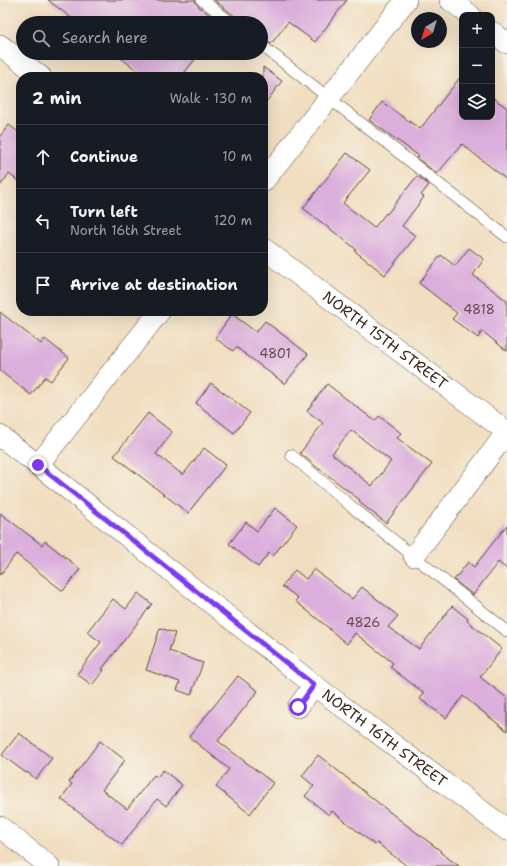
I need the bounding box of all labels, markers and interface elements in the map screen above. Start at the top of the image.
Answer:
north arrow [411,12,447,48]
map controls [459,12,495,120]
button: + [459,12,495,48]
search box [16,16,268,60]
icon: search [30,27,52,49]
text: Search here [62,28,148,48]
button: − [459,48,495,84]
button: layers [459,84,495,120]
text: 2 min [32,87,82,109]
text: Walk · 130 m [170,90,252,107]
icon: ahead [32,146,54,168]
text: Continue [70,147,138,167]
text: 10 m [222,148,252,165]
text: Turn left [70,202,138,222]
icon: left [32,210,54,232]
text: 120 m [214,212,252,229]
text: North 16th Street [70,222,181,239]
icon: arrive [32,274,54,296]
text: Arrive at destination [70,275,238,295]
street label: NORTH 15TH STREET [319,286,452,394]
house number: 4818 [463,301,495,318]
house number: 4801 [259,345,291,362]
route end [29,456,47,474]
house number: 4826 [346,614,380,631]
street label: NORTH 16TH STREET [318,684,451,792]
route start [289,698,307,716]

